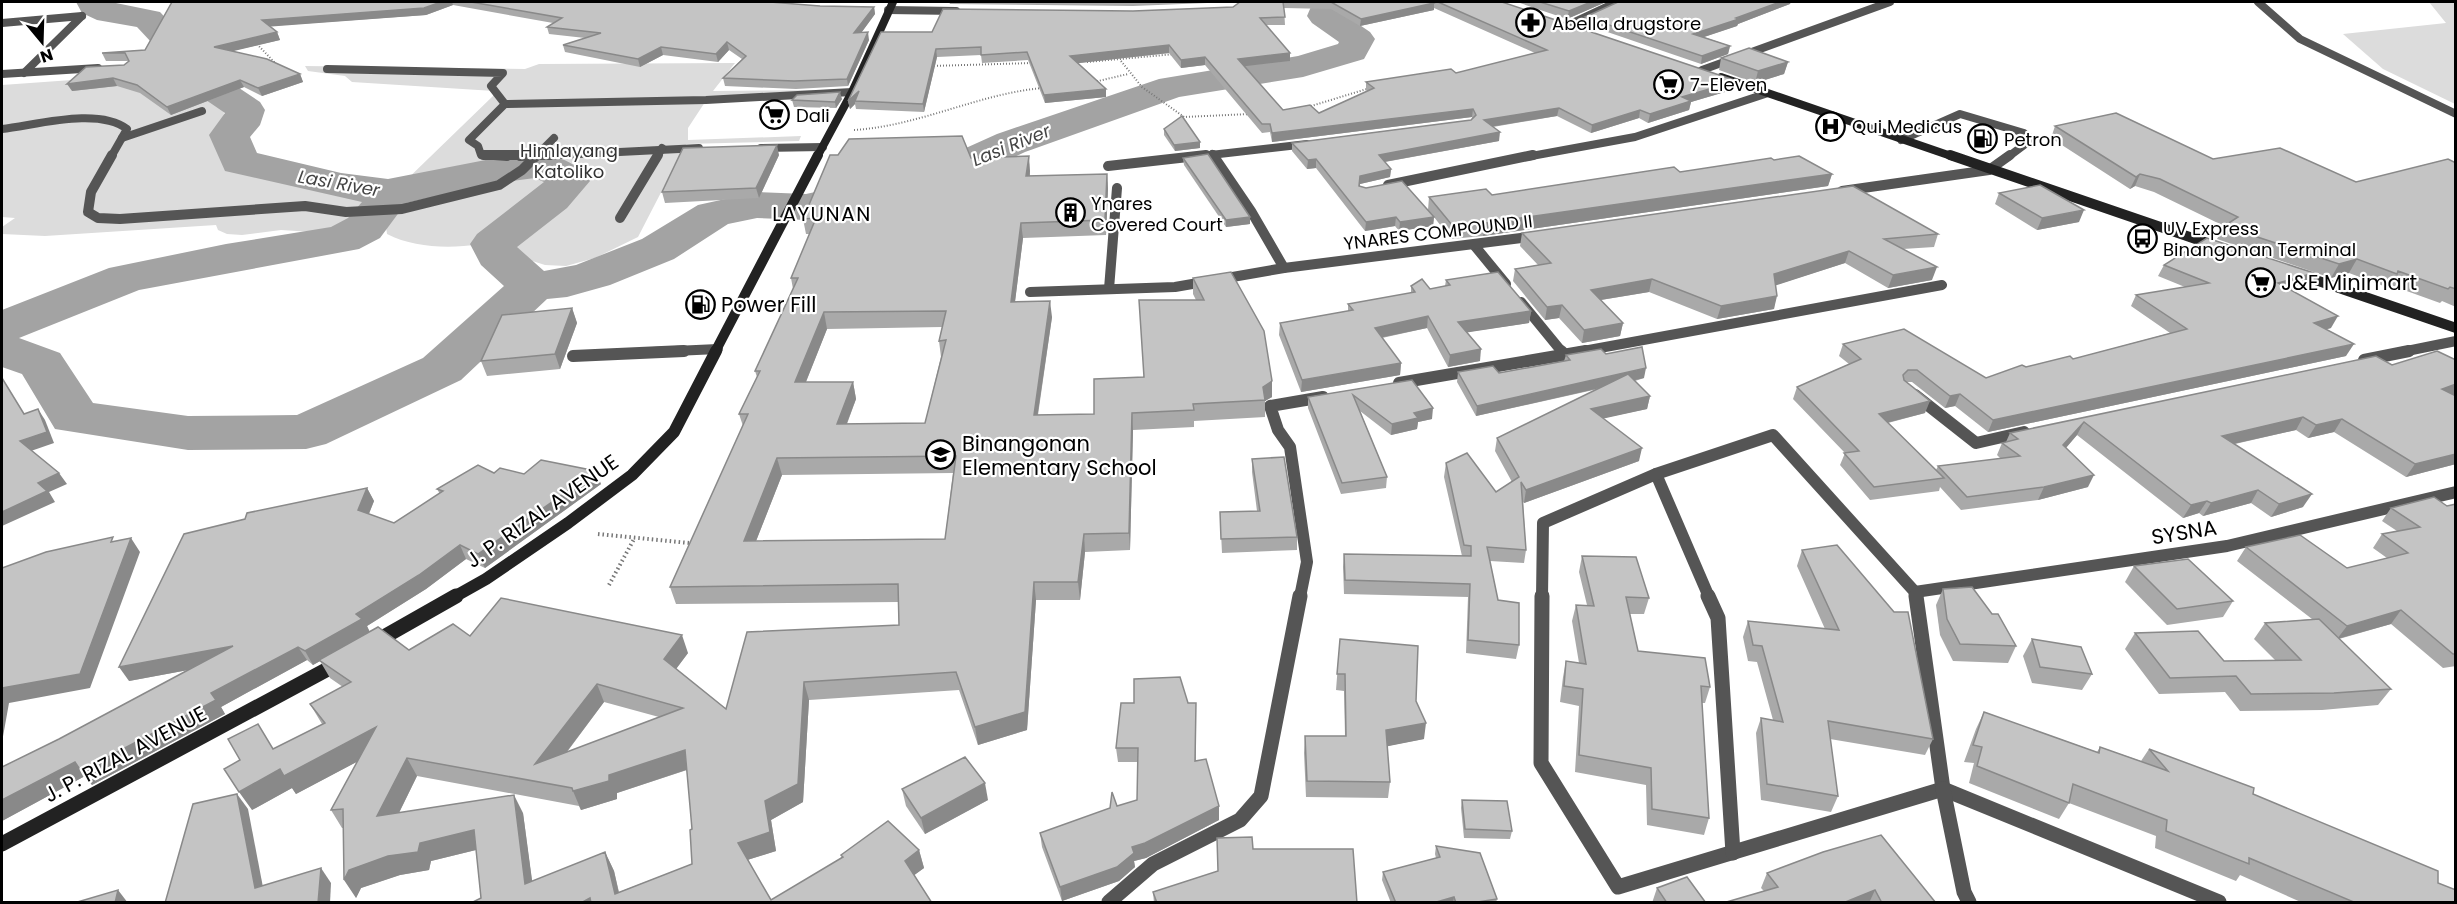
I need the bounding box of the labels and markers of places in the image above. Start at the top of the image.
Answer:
pharmacy icon: Abella drugstore [1515,7,1547,39]
place label: Abella drugstore [1552,11,1701,36]
supermarket icon: 7-Eleven [1653,68,1685,100]
place label: 7-Eleven [1690,72,1767,97]
supermarket icon: Dali [759,99,791,131]
place label: Dali [796,103,830,128]
hospital icon: Qui Medicus [1815,110,1847,142]
place label: Qui Medicus [1852,114,1962,139]
fuel station icon: Petron [1967,123,1999,155]
place label: Petron [2004,127,2062,152]
place label: Ynares Covered Court [1091,191,1223,237]
building icon: Ynares Covered Court [1054,197,1086,229]
place label: UV Express Binangonan Terminal [2163,216,2356,262]
bus stop icon: UV Express Binangonan Terminal [2126,222,2158,254]
supermarket icon: J&E Minimart [2244,266,2276,298]
place label: J&E Minimart [2281,268,2417,297]
fuel station icon: Power Fill [684,288,716,320]
place label: Power Fill [721,290,816,319]
place label: Binangonan Elementary School [962,429,1157,482]
school or university icon: Binangonan Elementary School [925,439,957,471]

